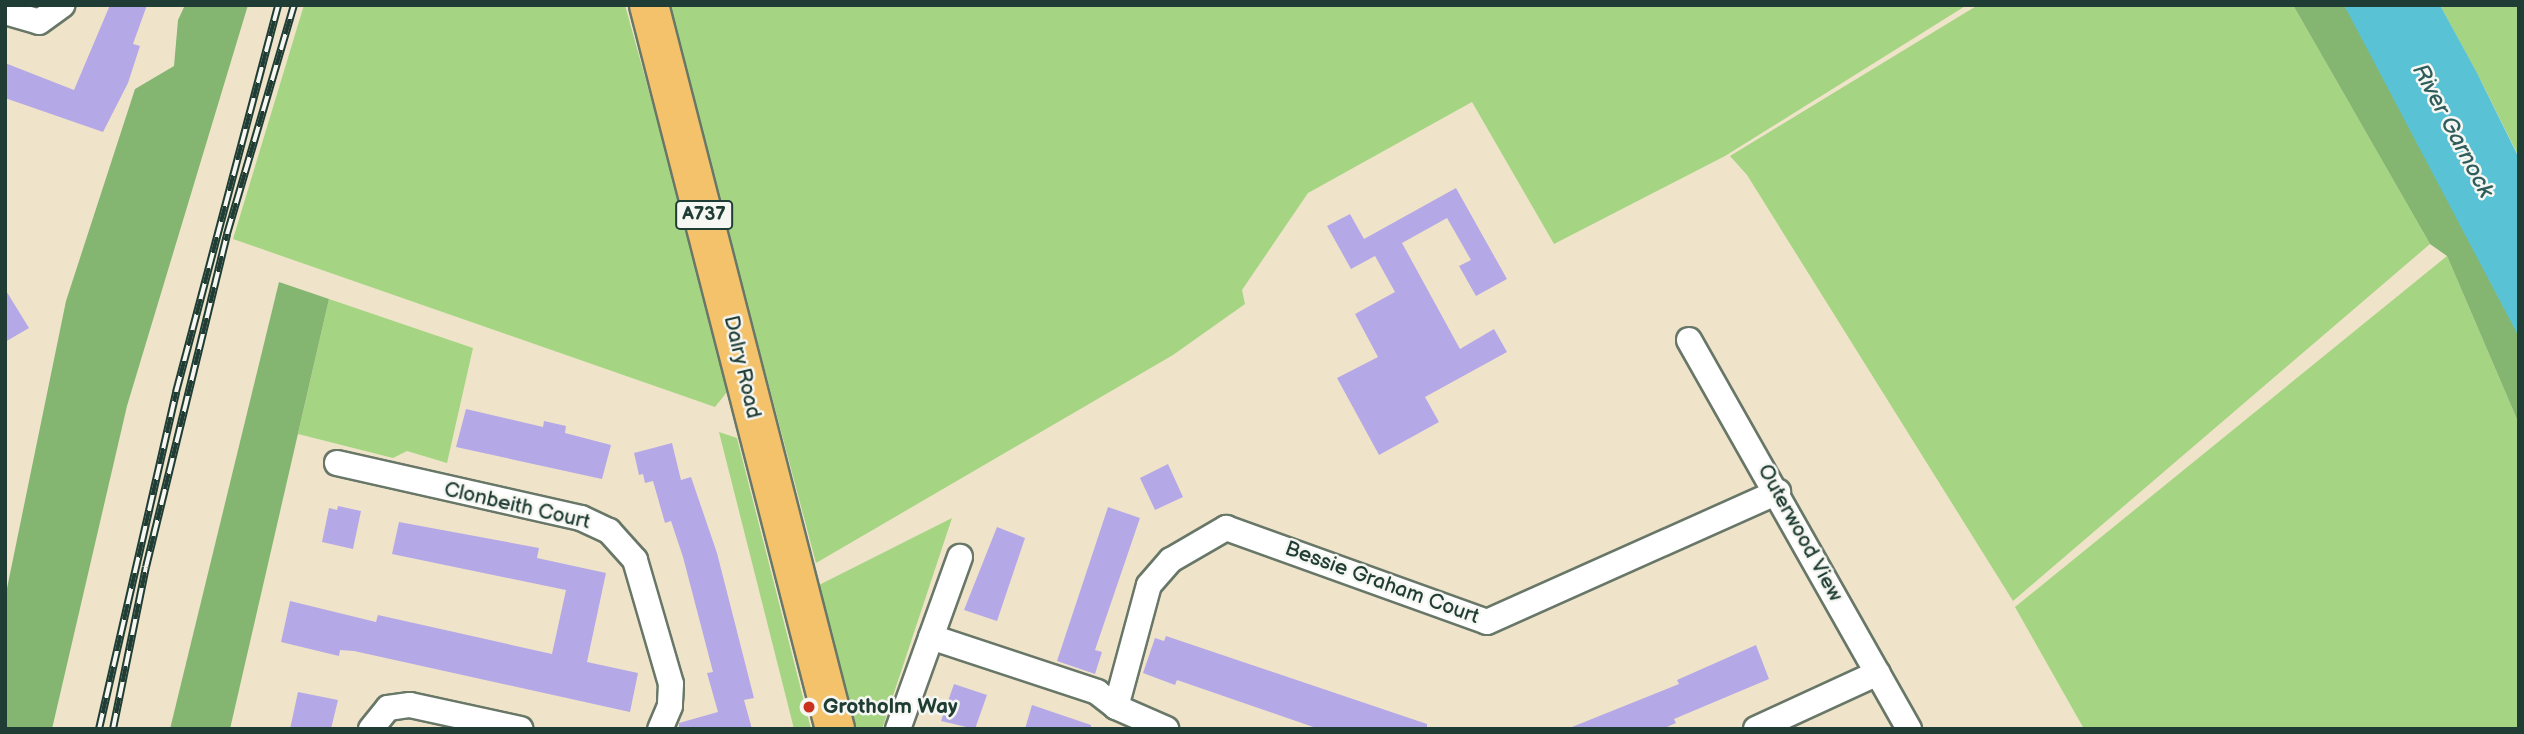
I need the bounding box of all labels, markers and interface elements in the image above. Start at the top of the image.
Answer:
water label: River Garnock [2406,59,2500,203]
road number: A737 [674,200,734,230]
street label: Dalry Road [718,312,766,422]
street label: Outerwood View [1752,460,1848,606]
street label: Clonbeith Court [442,477,592,535]
street label: Bessie Graham Court [1282,536,1482,630]
place label: Grotholm Way [823,694,958,720]
marker: Grotholm Way [801,699,817,715]

